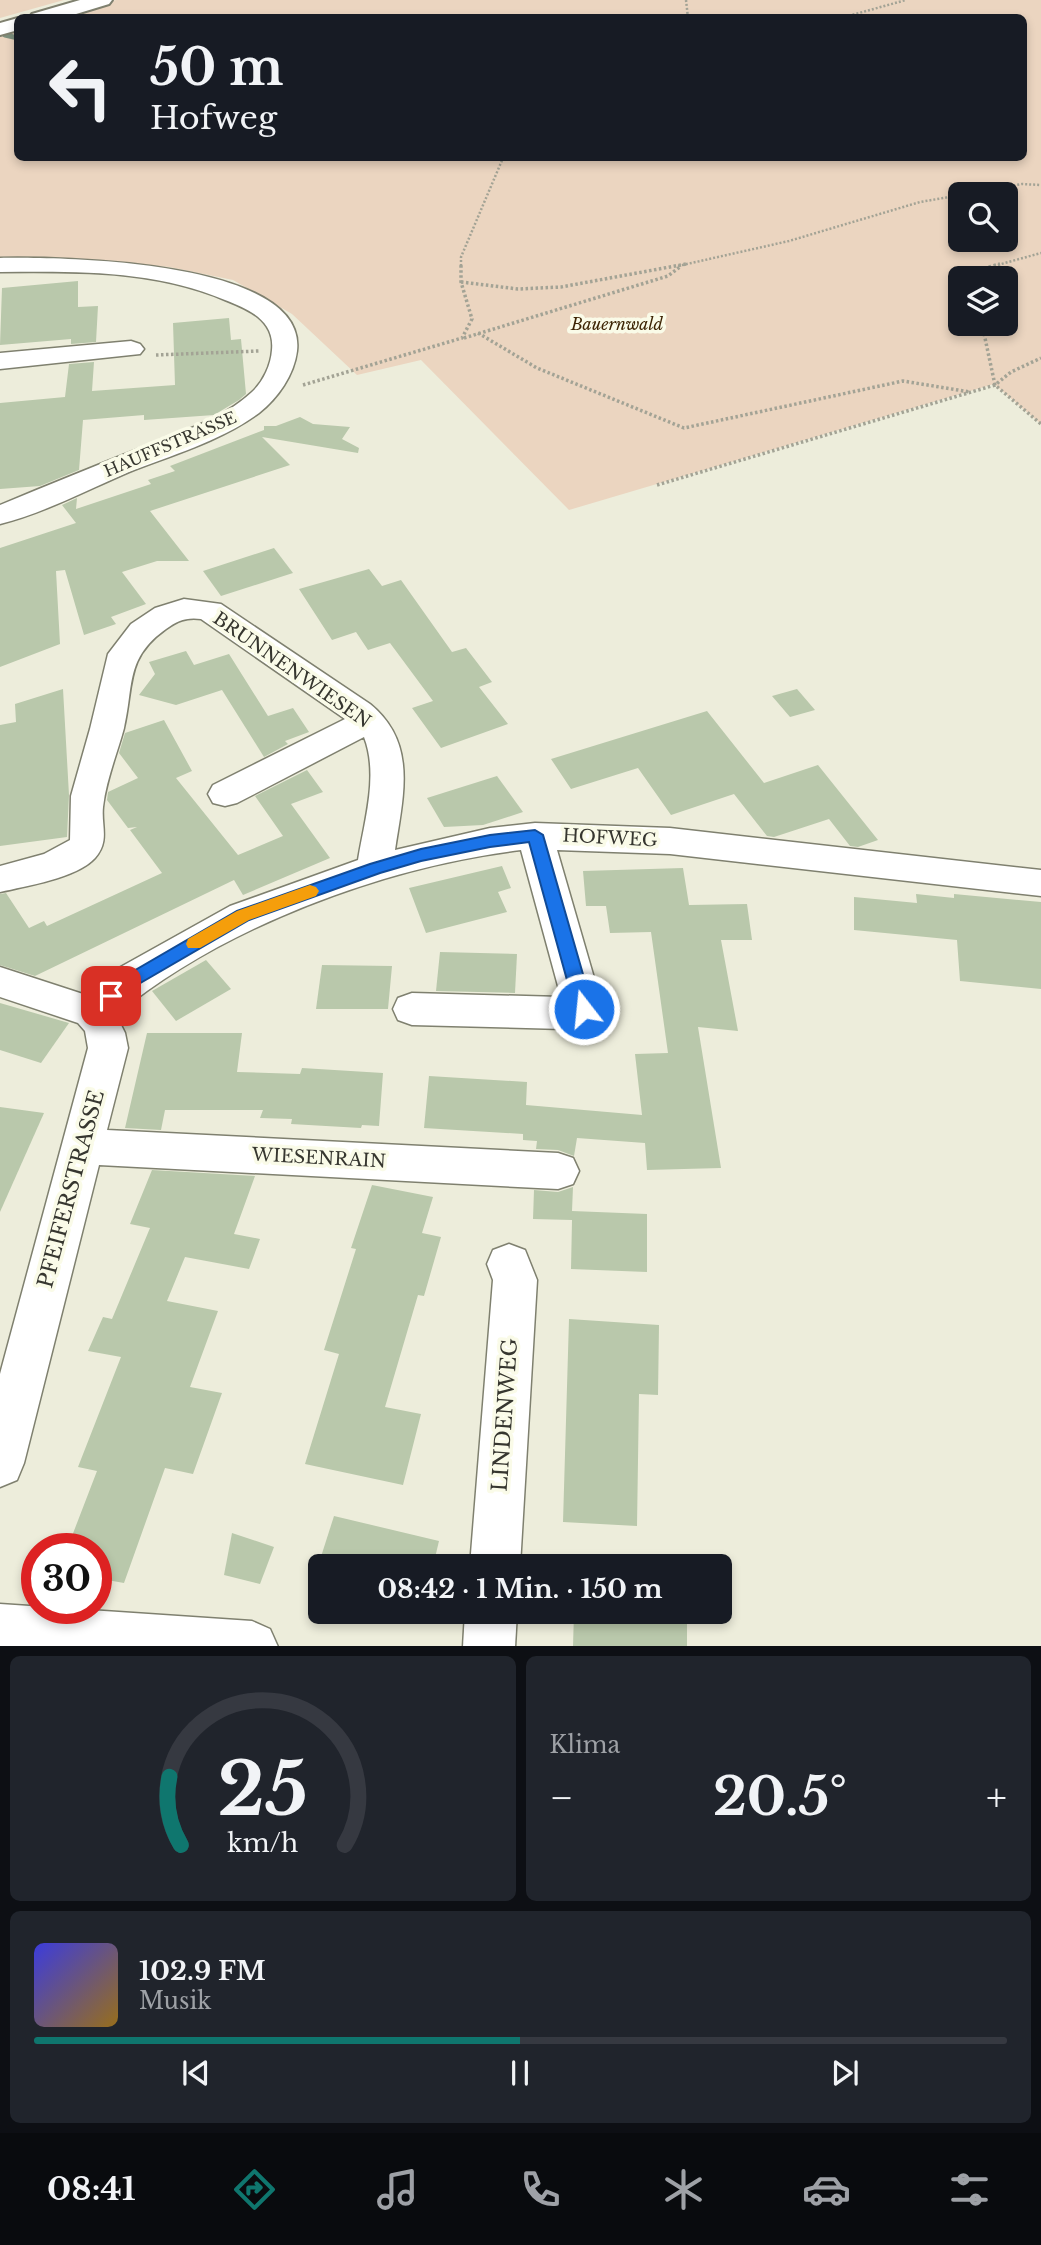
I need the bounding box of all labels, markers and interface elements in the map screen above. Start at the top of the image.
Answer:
text: 50 m [150,37,283,98]
icon: left [35,42,126,133]
text: Hofweg [150,98,277,138]
map controls [948,182,1018,336]
button: search [948,182,1018,252]
button: layers [948,266,1018,336]
park label: Bauernwald [570,314,664,334]
street label: HAUFFSTRASSE [101,407,239,481]
street label: BRUNNENWIESEN [209,607,375,733]
street label: HOFWEG [562,825,658,851]
pin [81,966,141,1026]
position arrow [547,972,621,1046]
icon: arrive [92,977,130,1015]
street label: PFEIFERSTRASSE [32,1087,110,1291]
street label: WIESENRAIN [250,1143,387,1173]
street label: LINDENWEG [487,1337,523,1493]
speed limit sign: 30 [21,1533,112,1624]
text: 08:42 · 1 Min. · 150 m [377,1573,663,1605]
text: Klima [550,1731,620,1759]
text: 25 [217,1744,308,1835]
text: 20.5° [713,1765,847,1829]
text: − [550,1774,574,1821]
text: + [986,1774,1007,1821]
text: km/h [227,1827,298,1858]
text: 102.9 FM [139,1955,266,1987]
text: Musik [139,1987,211,2015]
icon: previous [177,2054,215,2092]
icon: pause [501,2054,539,2092]
icon: next [826,2054,864,2092]
icon: directions [230,2165,279,2214]
icon: music [373,2165,422,2214]
icon: phone [516,2165,565,2214]
icon: climate [659,2165,708,2214]
icon: car [802,2165,851,2214]
icon: filters [945,2165,994,2214]
text: 08:41 [47,2169,136,2209]

